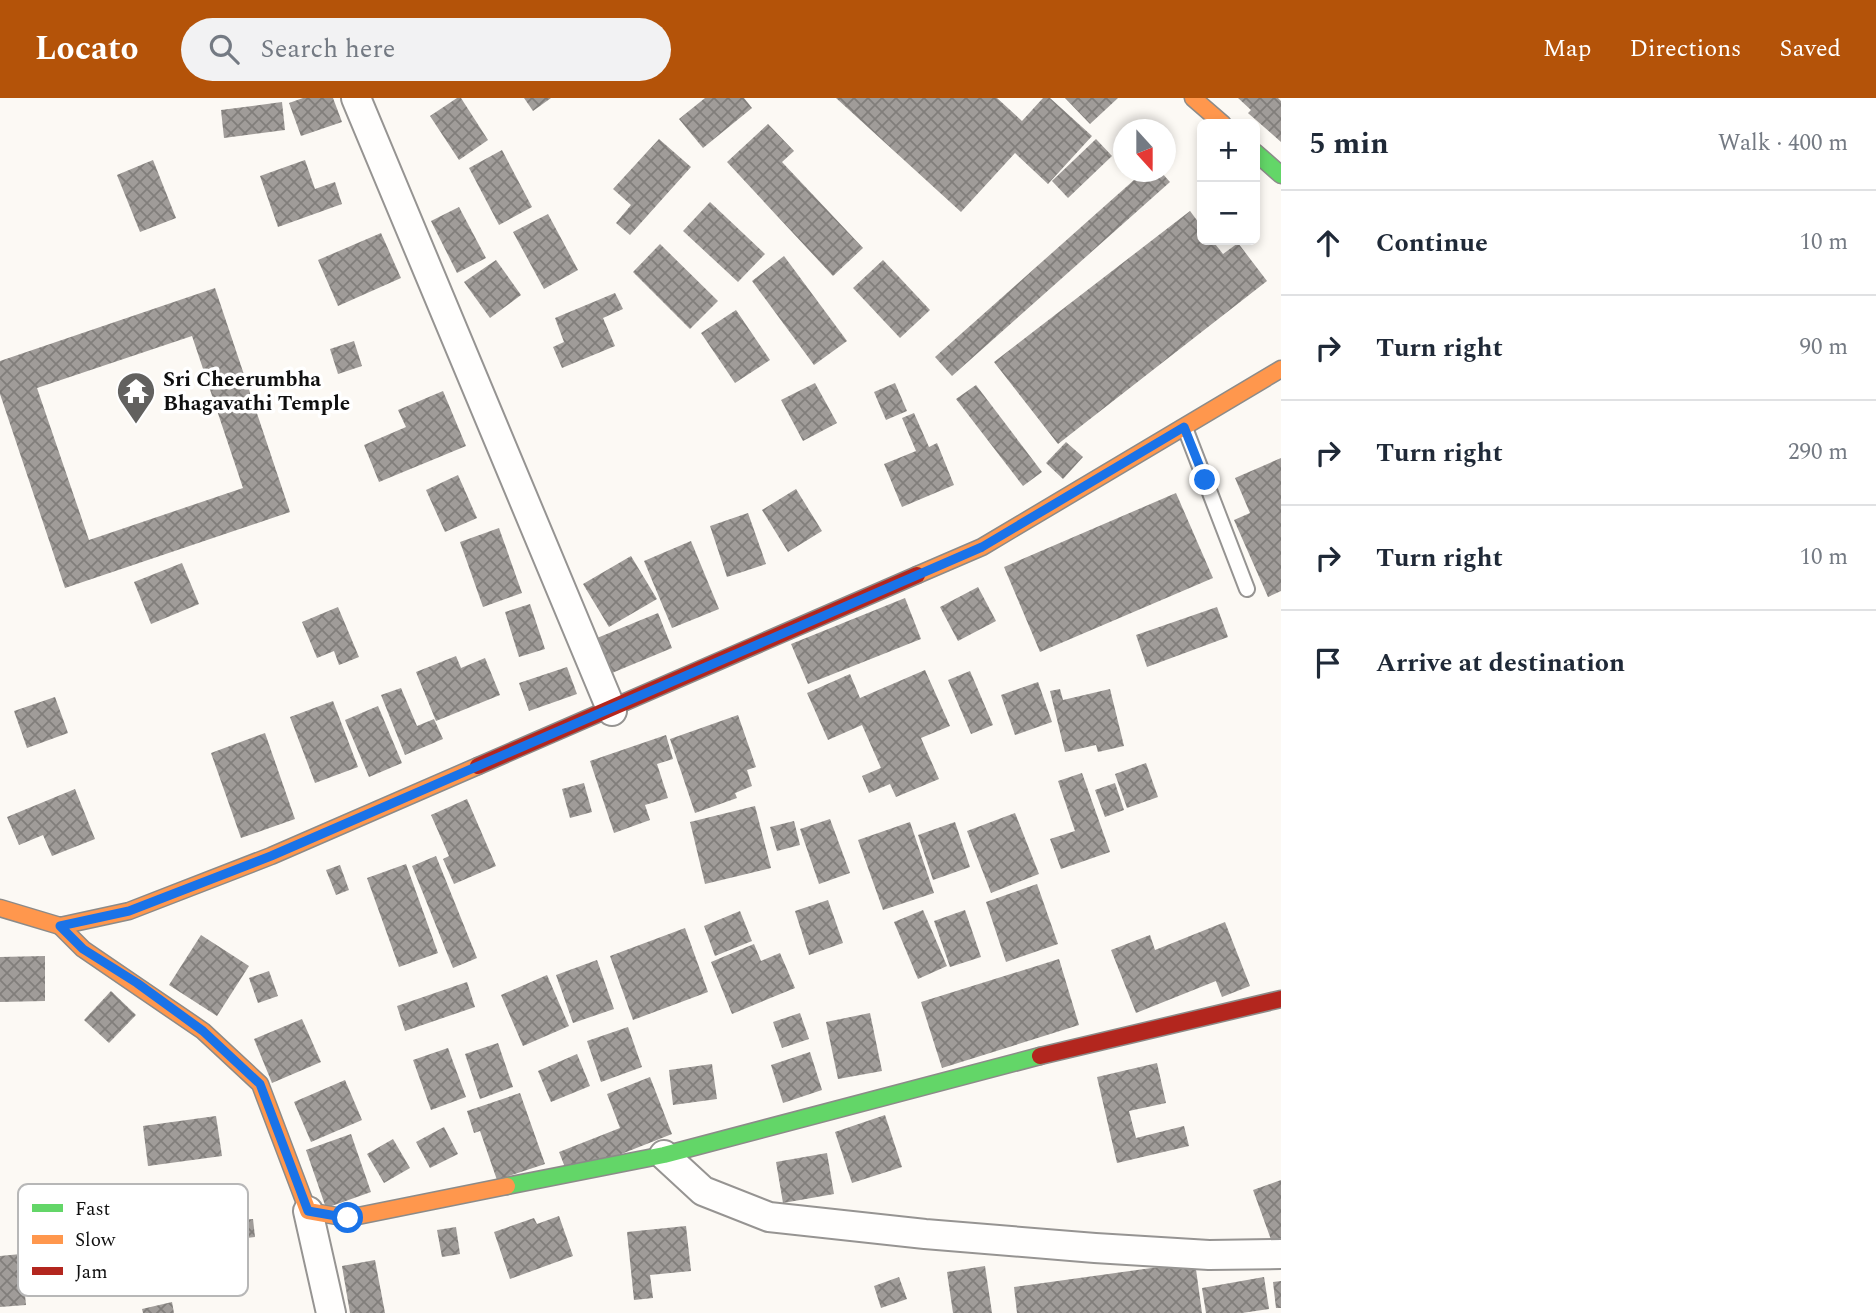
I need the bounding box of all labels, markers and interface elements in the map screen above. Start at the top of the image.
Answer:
search box [181,18,671,81]
text: Locato [35,24,139,74]
text: Search here [261,29,395,69]
icon: search [205,30,243,68]
text: Map [1543,31,1591,67]
text: Directions [1629,31,1741,67]
text: Saved [1779,31,1841,67]
north arrow [1113,119,1176,182]
map controls [1197,119,1260,245]
button: + [1197,119,1260,182]
text: 5 min [1309,121,1389,167]
text: Walk · 400 m [1718,126,1848,161]
button: − [1197,182,1260,245]
text: Continue [1376,223,1488,263]
icon: ahead [1309,224,1347,262]
text: 10 m [1799,225,1848,260]
text: Turn right [1376,328,1503,368]
icon: right [1309,329,1347,367]
text: 90 m [1799,330,1848,365]
place label: Sri Cheerumbha Bhagavathi Temple [163,364,350,420]
temple icon: Sri Cheerumbha Bhagavathi Temple [115,370,157,425]
text: Turn right [1376,433,1503,473]
icon: right [1309,434,1347,472]
text: 290 m [1788,435,1848,470]
route end [1189,464,1220,495]
text: Turn right [1376,538,1503,578]
icon: right [1309,539,1347,577]
text: 10 m [1799,540,1848,575]
text: Arrive at destination [1376,643,1625,683]
icon: arrive [1309,644,1347,682]
legend [18,1184,248,1296]
text: Fast [75,1195,111,1224]
route start [332,1202,363,1233]
text: Slow [75,1226,116,1255]
text: Jam [75,1258,107,1287]

